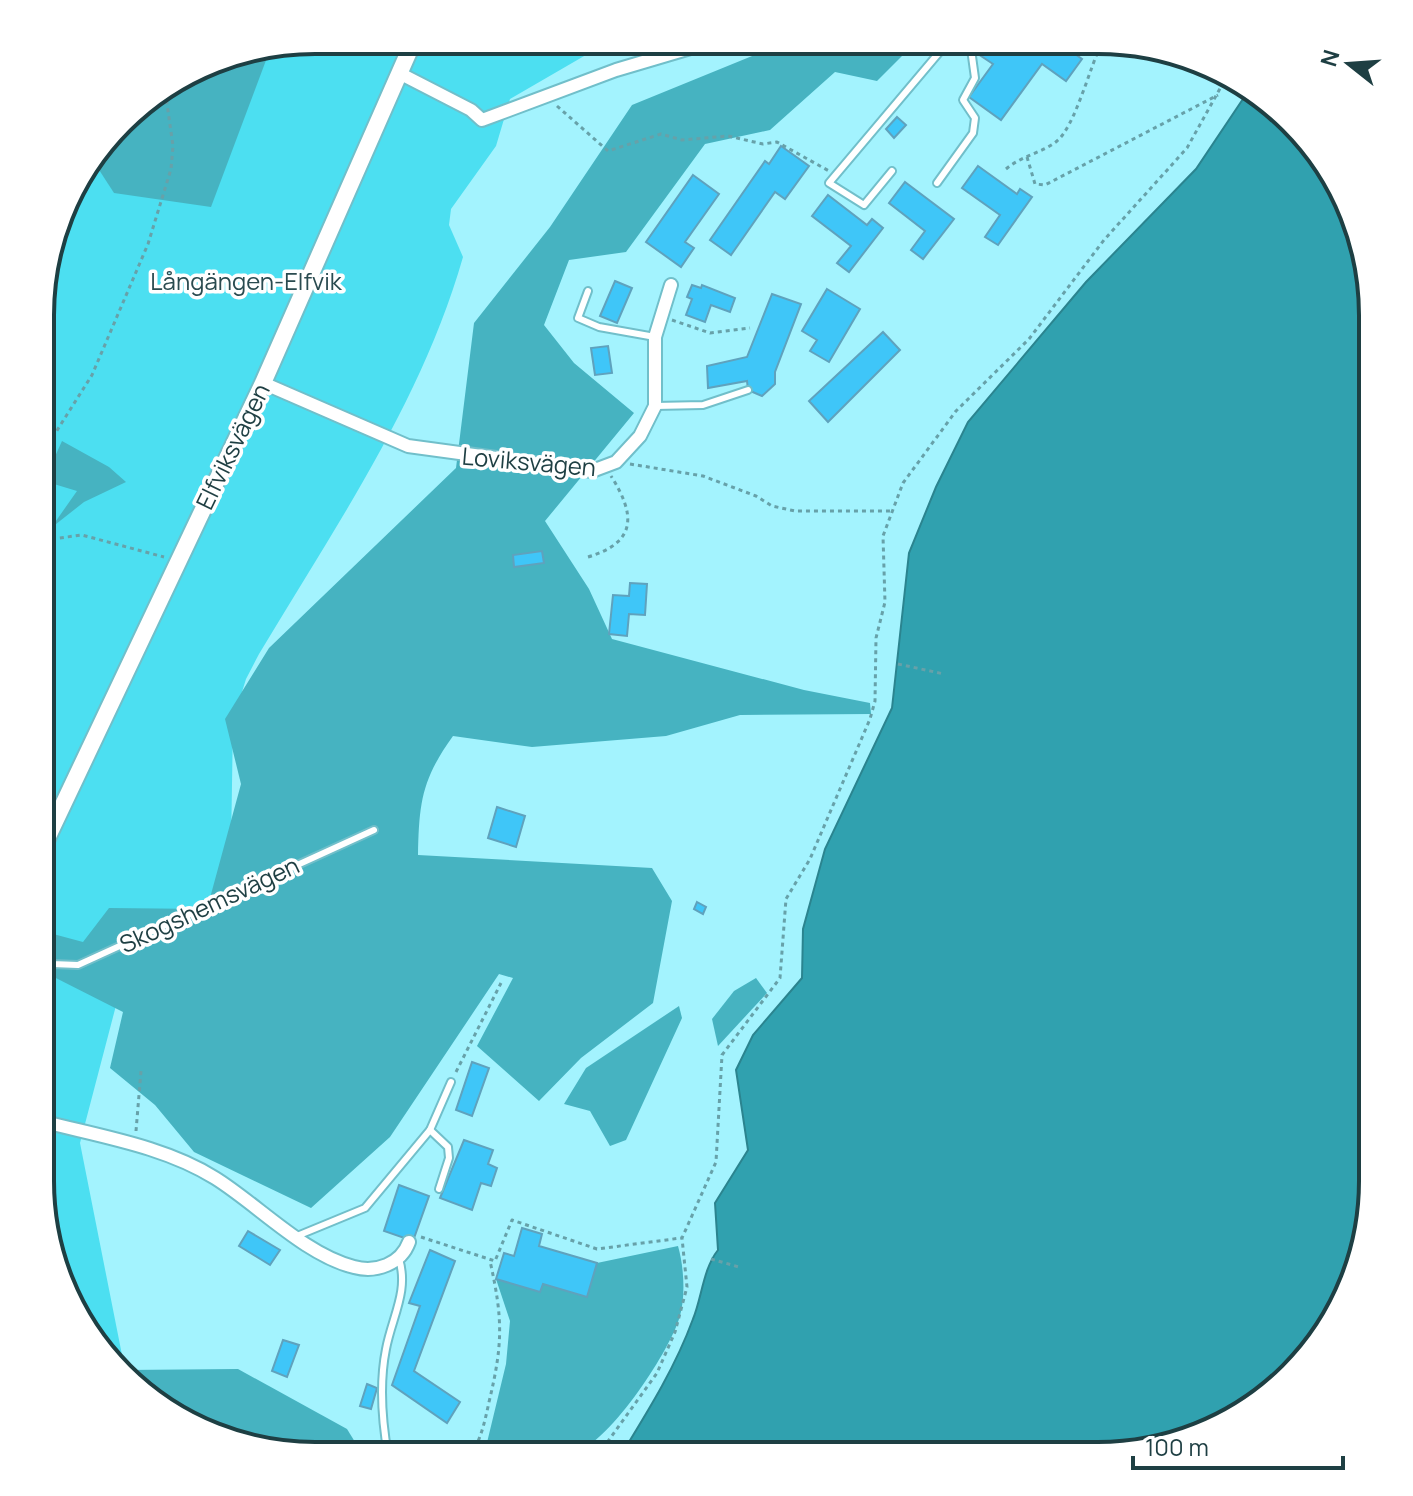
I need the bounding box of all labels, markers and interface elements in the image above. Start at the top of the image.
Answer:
north arrow [1309,24,1389,104]
text: N [1313,46,1347,70]
park label: Långängen-Elfvik [150,264,343,297]
street label: Elfviksvägen [187,378,277,514]
street label: Loviksvägen [461,439,597,483]
street label: Skogshemsvägen [114,848,304,960]
scale bar [1133,1420,1343,1470]
text: 100 m [1145,1430,1209,1463]

